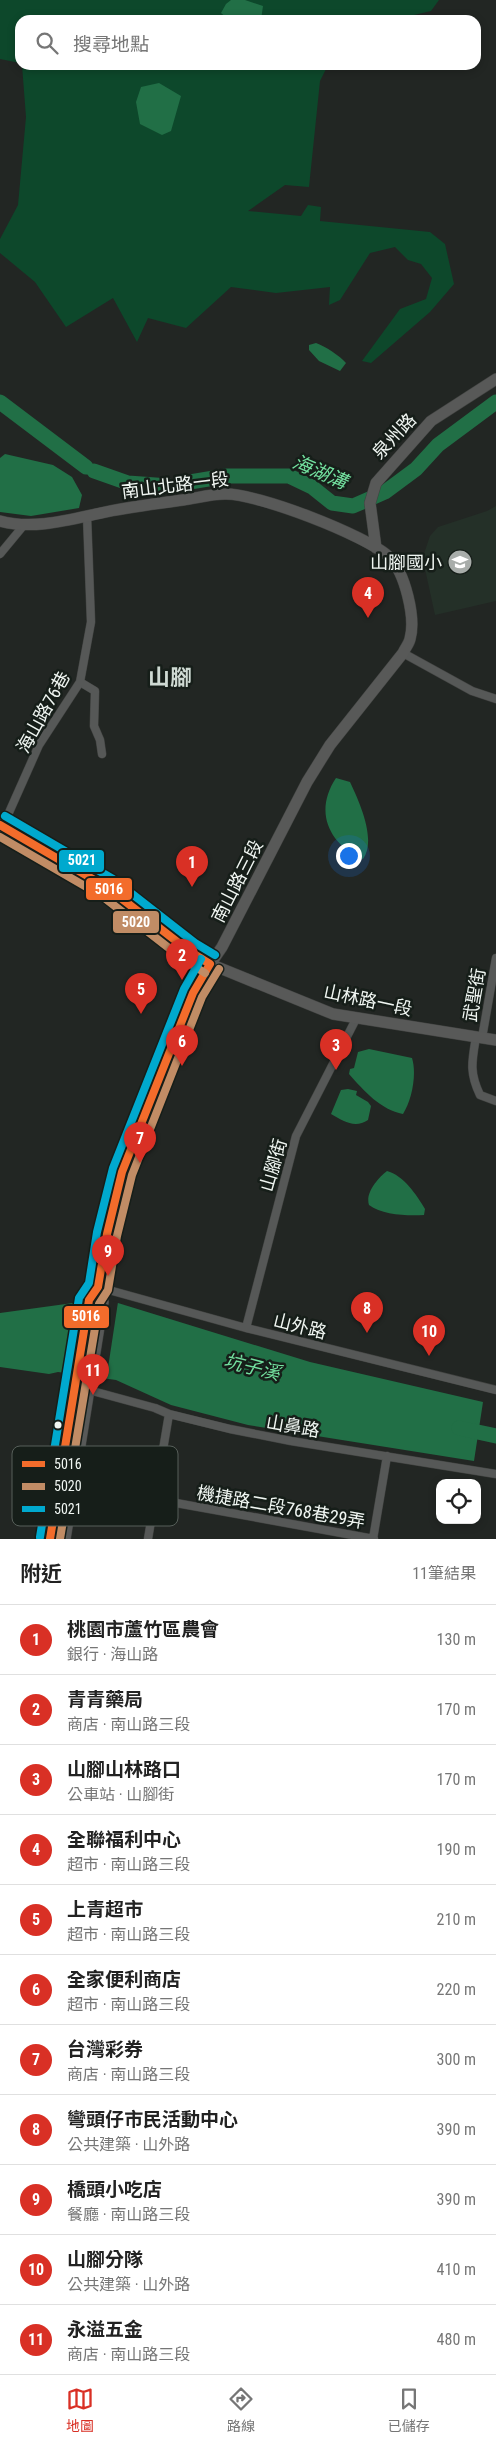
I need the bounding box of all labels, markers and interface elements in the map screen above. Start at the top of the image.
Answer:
search box [15,15,481,70]
icon: search [33,29,61,57]
text: 搜尋地點 [73,33,149,56]
street label: 泉州路 [368,409,420,463]
water label: 海湖溝 [289,450,353,495]
street label: 南山北路一段 [120,468,230,502]
school or university icon: 山腳國小 [447,549,473,575]
place label: 山腳國小 [370,552,442,573]
pin: 4 [352,577,384,618]
district label: 山腳 [148,665,192,690]
street label: 海山路76巷 [12,668,74,756]
street label: 南山路三段 [207,836,267,926]
your location [336,843,362,869]
pin: 1 [176,846,208,887]
line badge: 5021 [58,849,105,873]
text: 5021 [68,852,96,868]
line badge: 5016 [85,877,133,901]
text: 5016 [95,881,123,897]
line badge: 5020 [112,910,160,934]
text: 5020 [122,914,150,930]
pin: 2 [166,939,198,980]
street label: 武聖街 [459,967,489,1023]
pin: 5 [125,973,157,1014]
street label: 山林路一段 [322,980,414,1020]
pin: 6 [166,1025,198,1066]
pin: 3 [320,1029,352,1070]
pin: 7 [124,1122,156,1163]
street label: 山腳街 [255,1136,291,1194]
pin: 9 [92,1235,124,1276]
pin: 8 [351,1292,383,1333]
line badge: 5016 [63,1305,110,1329]
text: 5016 [72,1308,100,1324]
street label: 山外路 [271,1309,329,1343]
pin: 10 [413,1315,445,1356]
water label: 坑子溪 [222,1349,285,1386]
pin: 11 [77,1354,109,1395]
street label: 山鼻路 [265,1411,321,1441]
unlabelled marker [53,1420,63,1430]
legend [12,1446,178,1526]
text: 5016 [54,1456,82,1472]
text: 5020 [54,1478,82,1494]
map controls [436,1479,481,1524]
button: locate [436,1479,481,1524]
street label: 機捷路二段768巷29弄 [195,1482,367,1532]
text: 5021 [54,1501,82,1517]
text: 附近 [20,1562,62,1586]
text: 11筆結果 [412,1564,476,1583]
text: 桃園市蘆竹區農會 [67,1618,219,1641]
text: 1 [32,1630,40,1649]
text: 130 m [437,1630,476,1649]
text: 銀行 · 海山路 [67,1645,158,1664]
text: 青青藥局 [67,1688,143,1711]
text: 2 [32,1700,40,1719]
text: 170 m [437,1700,476,1719]
text: 商店 · 南山路三段 [67,1715,190,1734]
text: 山腳山林路口 [67,1758,181,1781]
text: 3 [32,1770,40,1789]
text: 170 m [437,1770,476,1789]
text: 公車站 · 山腳街 [67,1785,174,1804]
text: 全聯福利中心 [67,1828,181,1851]
text: 4 [32,1840,40,1859]
text: 190 m [437,1840,476,1859]
text: 超市 · 南山路三段 [67,1855,190,1874]
text: 上青超市 [67,1898,143,1921]
text: 5 [32,1910,40,1929]
text: 210 m [437,1910,476,1929]
text: 超市 · 南山路三段 [67,1925,190,1944]
text: 全家便利商店 [67,1968,181,1991]
text: 6 [32,1980,40,1999]
text: 220 m [437,1980,476,1999]
text: 超市 · 南山路三段 [67,1995,190,2014]
text: 台灣彩券 [67,2038,143,2061]
text: 7 [32,2050,40,2069]
text: 300 m [437,2050,476,2069]
text: 商店 · 南山路三段 [67,2065,190,2084]
text: 彎頭仔市民活動中心 [67,2108,238,2131]
text: 8 [32,2120,40,2139]
text: 390 m [437,2120,476,2139]
text: 公共建築 · 山外路 [67,2135,190,2154]
text: 橋頭小吃店 [67,2178,162,2201]
text: 9 [32,2190,40,2209]
text: 390 m [437,2190,476,2209]
text: 餐廳 · 南山路三段 [67,2205,190,2224]
text: 山腳分隊 [67,2248,143,2271]
text: 10 [28,2260,44,2279]
text: 410 m [437,2260,476,2279]
text: 公共建築 · 山外路 [67,2275,190,2294]
text: 永溢五金 [67,2318,143,2341]
text: 11 [28,2330,44,2349]
text: 480 m [437,2330,476,2349]
text: 商店 · 南山路三段 [67,2345,190,2364]
tab: 地圖 [66,2385,94,2435]
tab: 路線 [227,2385,255,2435]
tab: 已儲存 [388,2385,430,2435]

